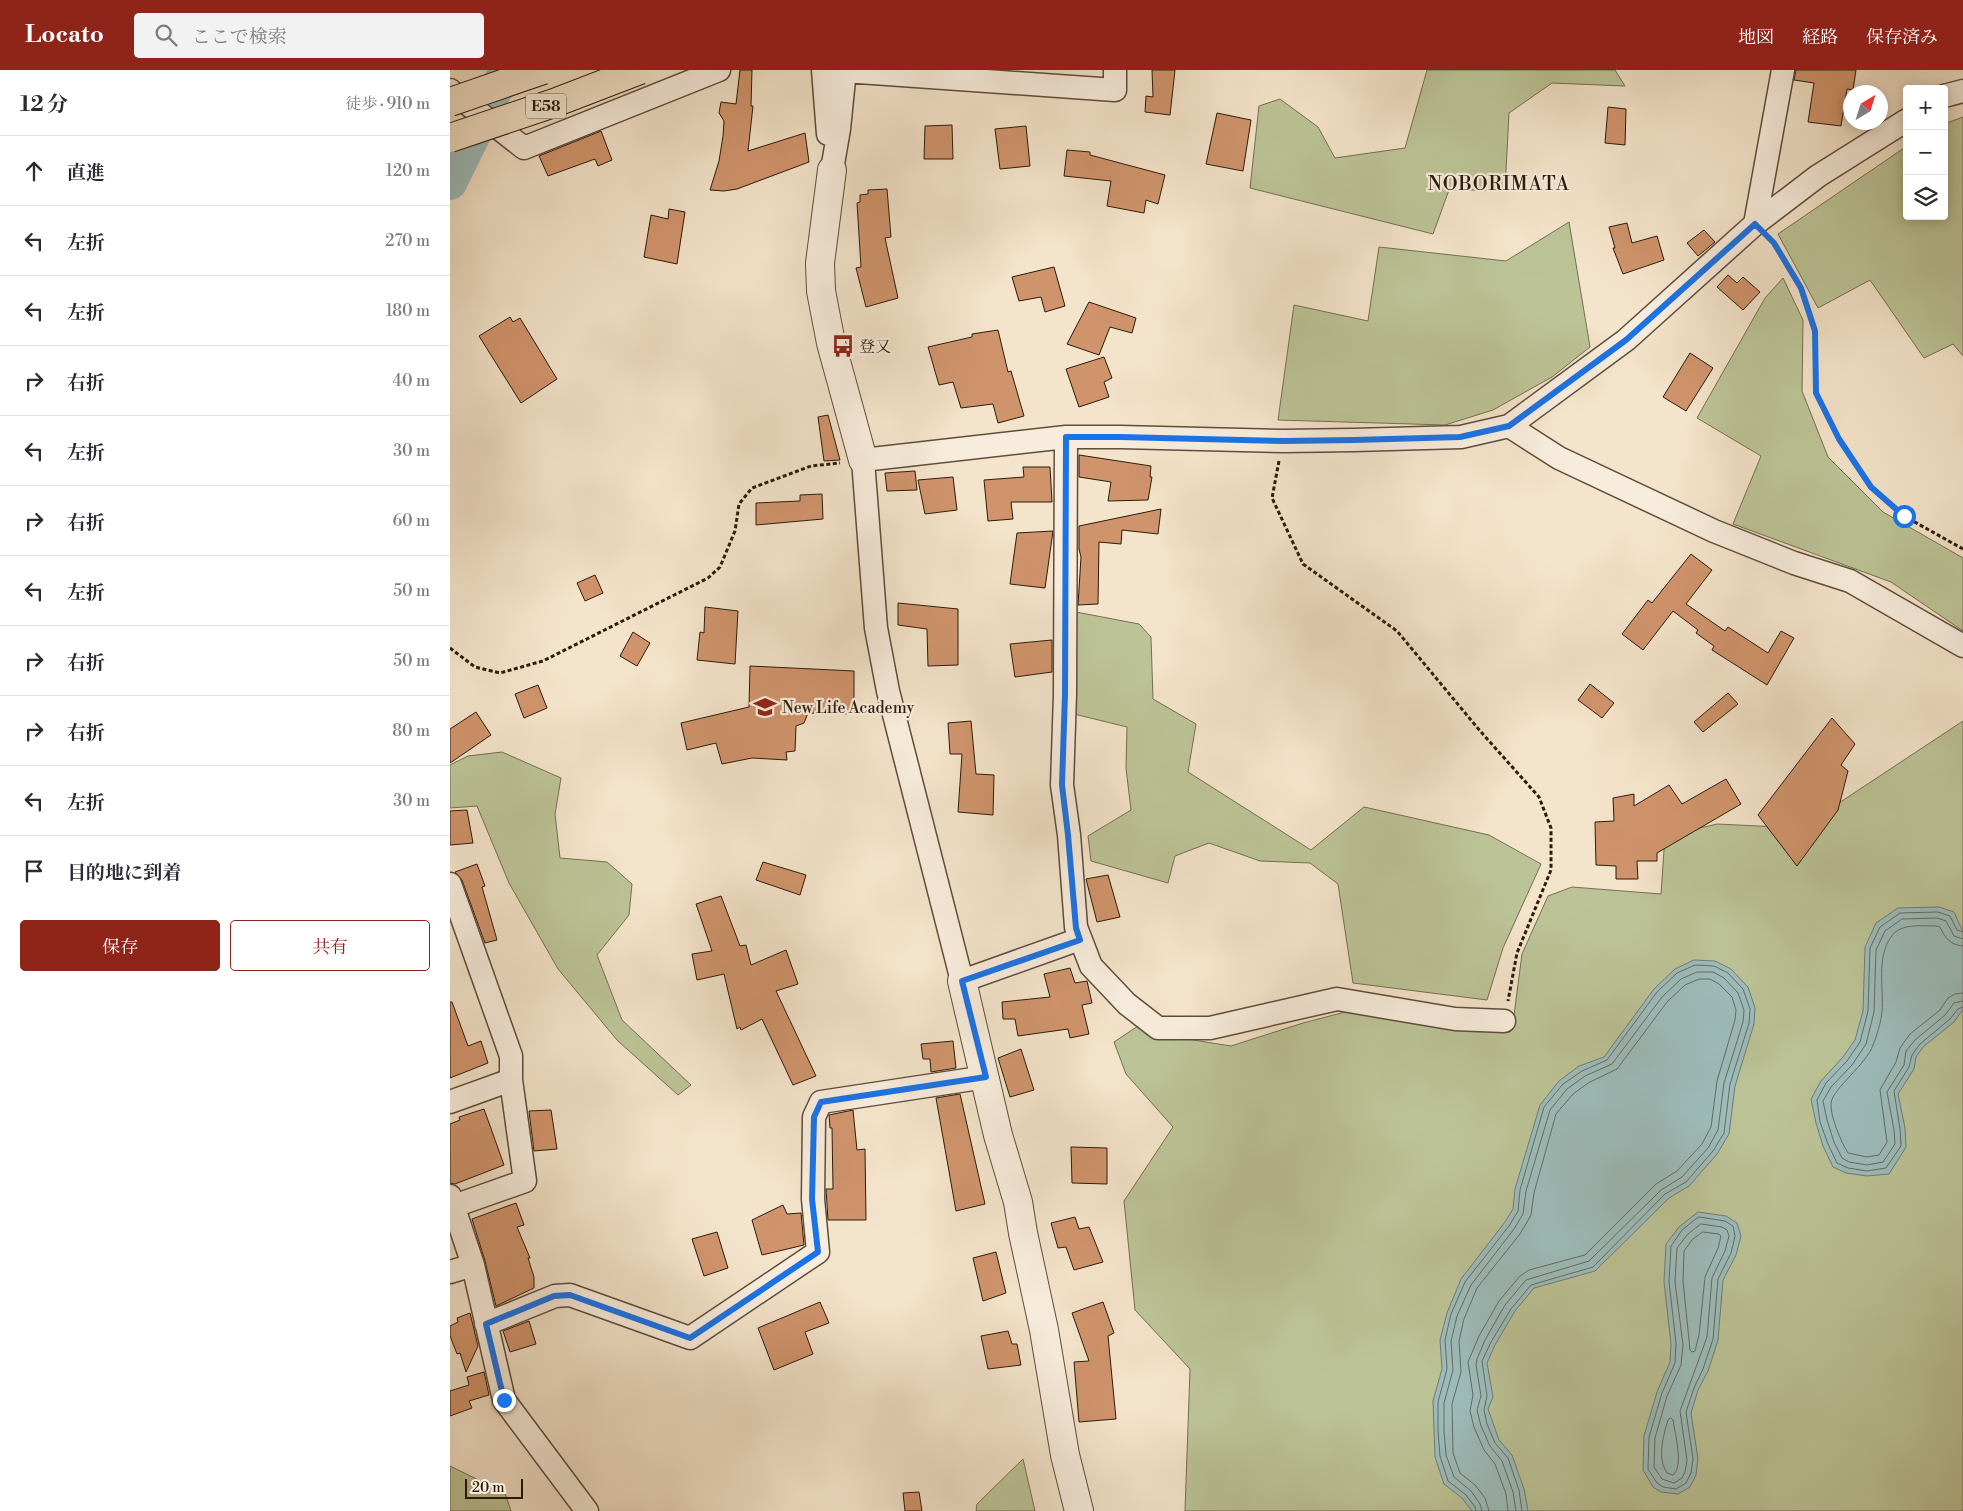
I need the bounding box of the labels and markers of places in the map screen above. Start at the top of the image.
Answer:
bus stop icon: 登又 [830,333,856,359]
place label: 登又 [859,337,891,357]
school or university icon: New Life Academy [752,694,778,720]
place label: New Life Academy [782,698,915,718]

